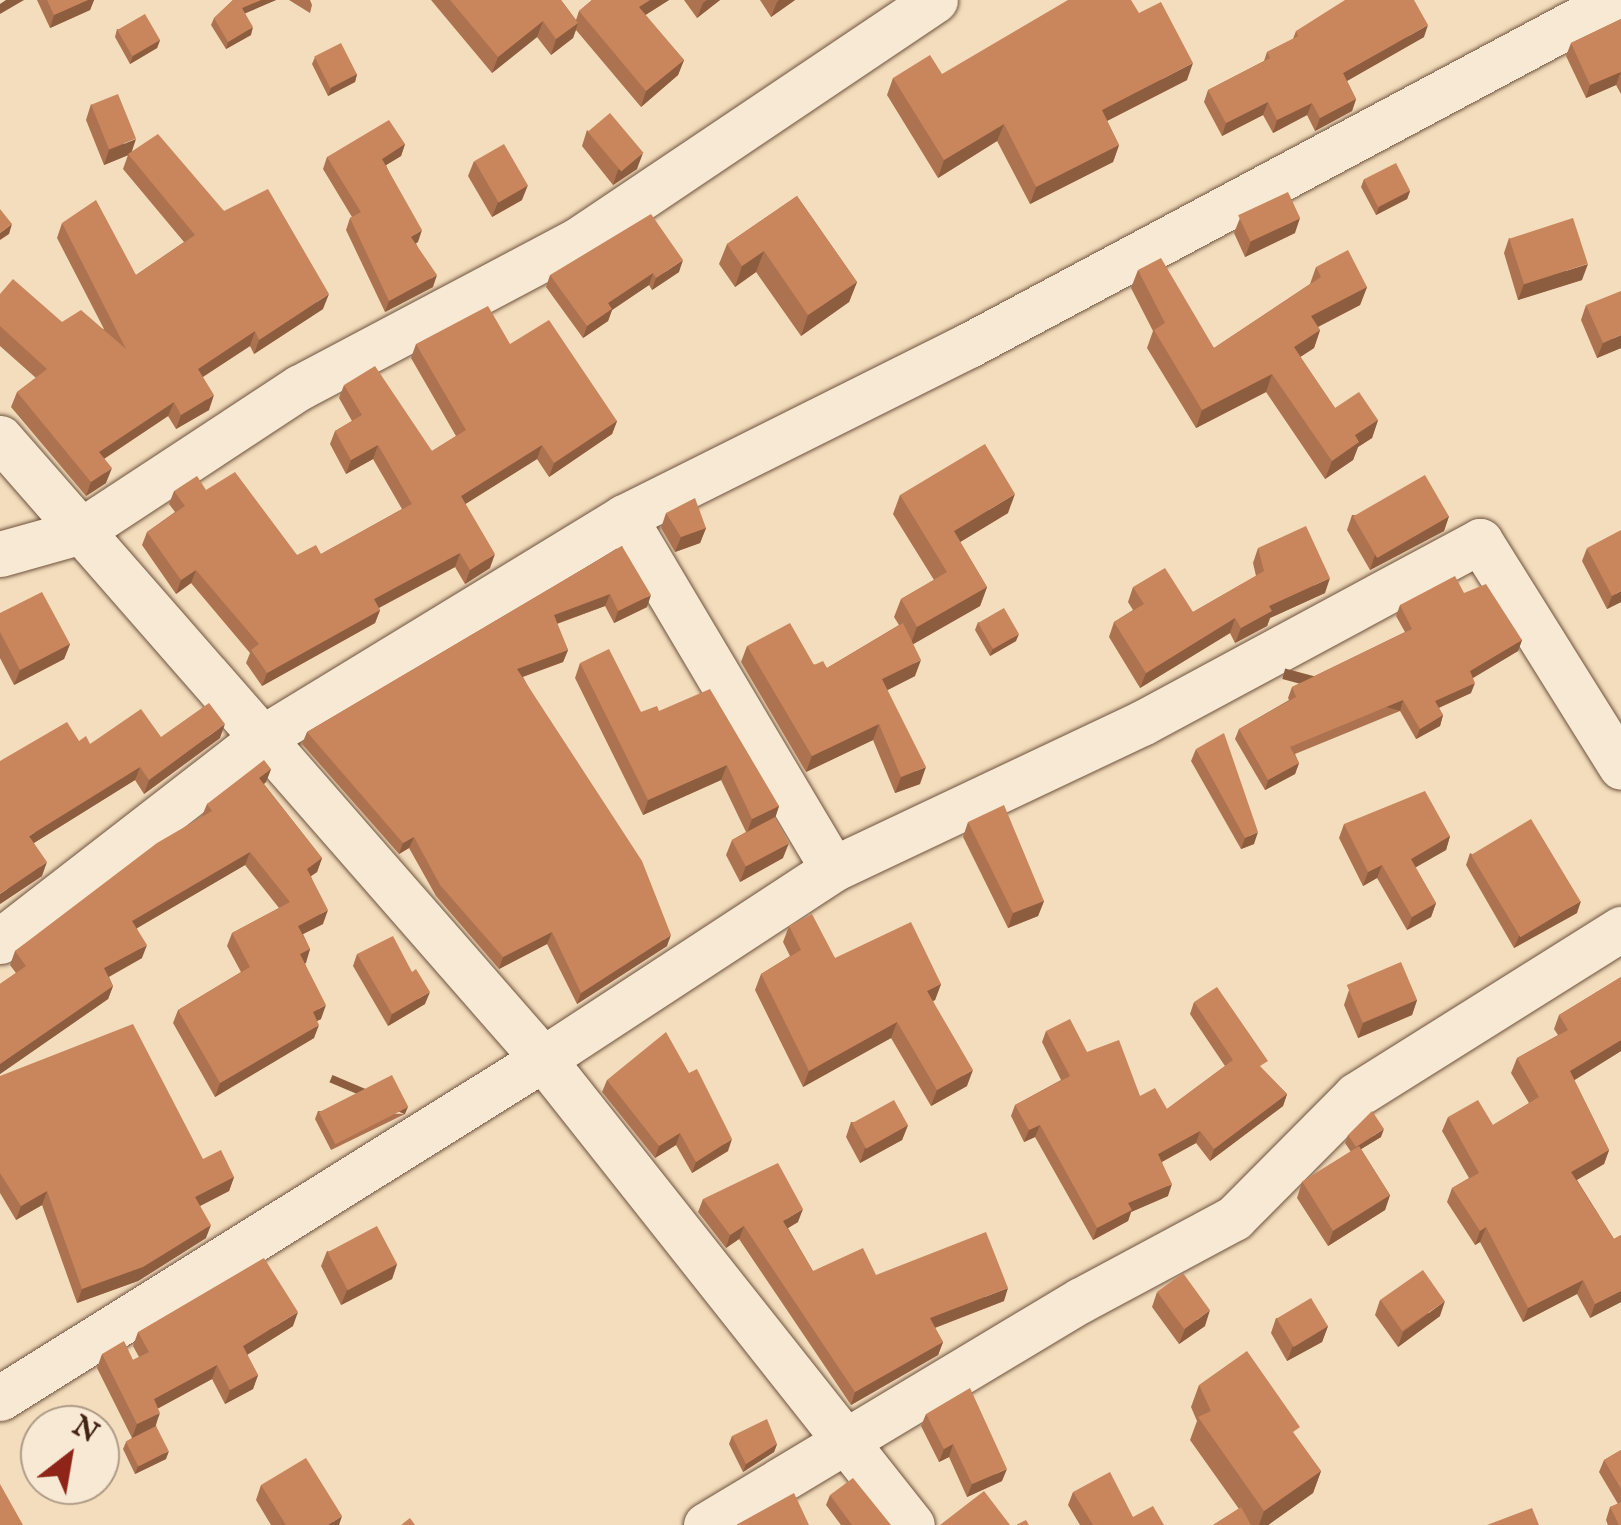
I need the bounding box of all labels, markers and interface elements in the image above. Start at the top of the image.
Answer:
north arrow [20,1405,120,1505]
text: N [65,1409,104,1452]

